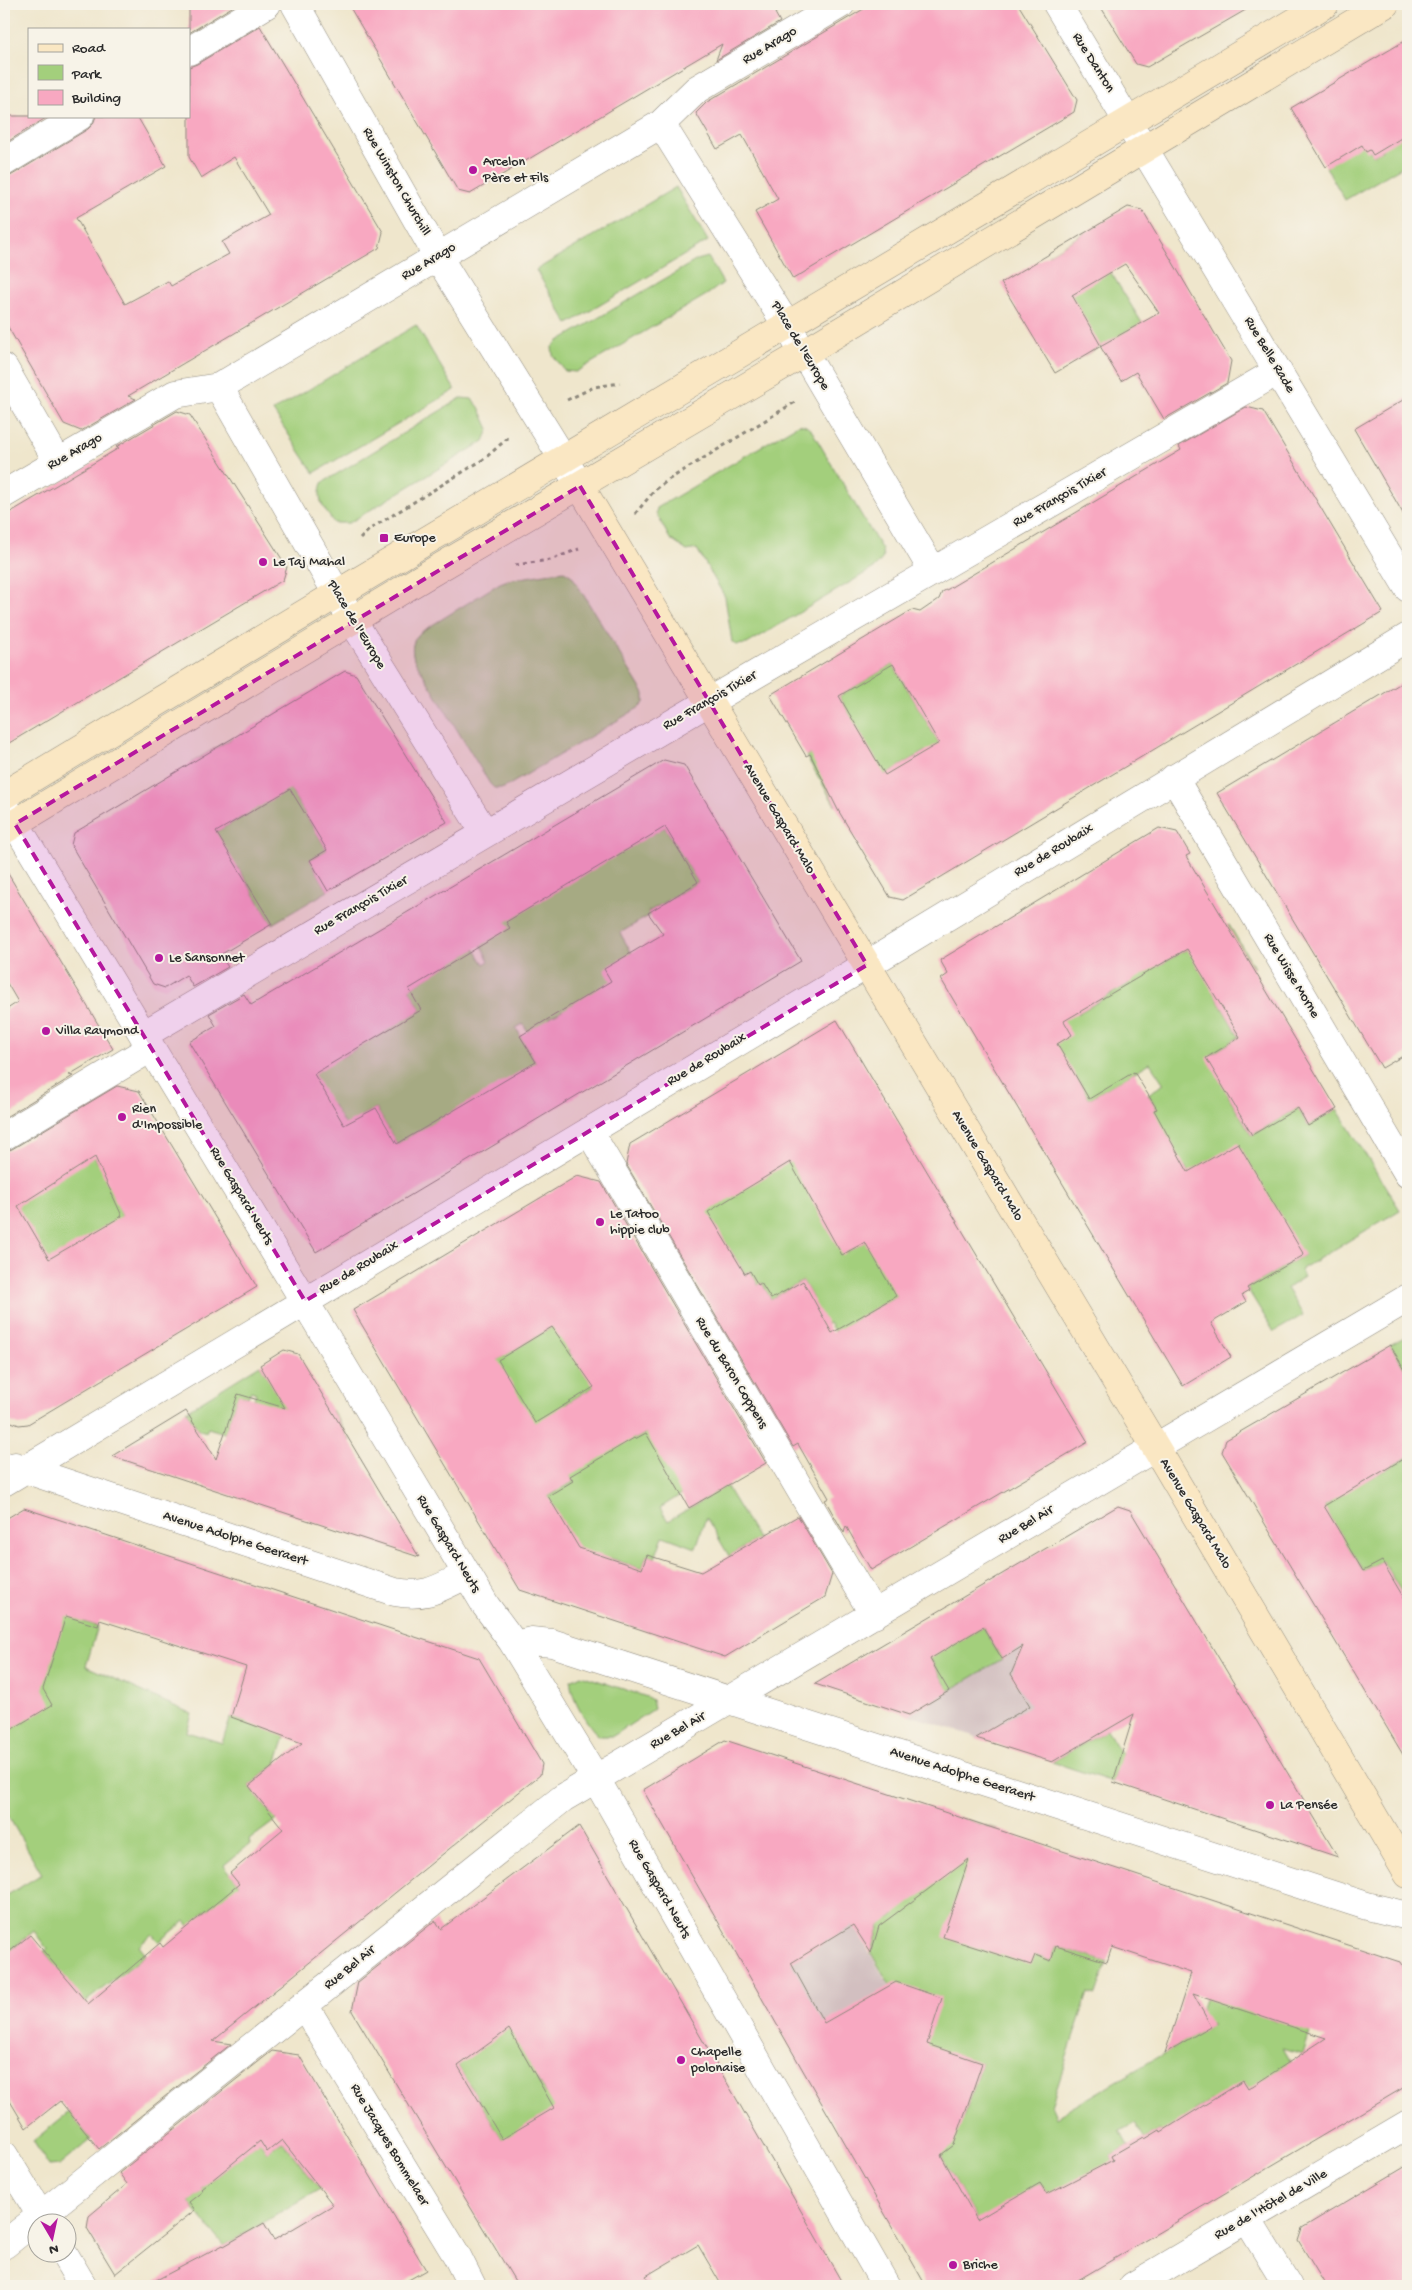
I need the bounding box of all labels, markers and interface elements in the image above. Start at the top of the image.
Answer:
street label: Rue Arago [740,23,800,69]
legend [28,28,190,118]
street label: Rue Danton [1068,30,1118,96]
text: Road [72,40,106,58]
text: Park [71,66,102,84]
text: Building [71,90,121,108]
street label: Rue Winston Churchill [358,125,434,239]
place label: Arcelon Père et Fils [482,154,549,187]
marker: Arcelon Père et Fils [467,164,479,176]
street label: Rue Arago [399,239,459,285]
street label: Place de l'Europe [766,298,834,394]
street label: Rue Belle Rade [1240,314,1299,397]
street label: Rue Arago [44,429,106,475]
street label: Rue François Tixier [1010,464,1111,532]
place label: Europe [394,530,436,547]
marker: Europe [378,532,390,544]
place label: Le Taj Mahal [273,554,345,571]
marker: Le Taj Mahal [257,556,269,568]
street label: Place de l'Europe [322,577,390,673]
street label: Rue François Tixier [660,667,761,735]
street label: Avenue Gaspard Malo [739,761,819,877]
street label: Rue de Roubaix [1011,820,1097,881]
street label: Rue François Tixier [311,872,412,940]
street label: Rue Wisse Morne [1259,930,1323,1022]
place label: Le Sansonnet [169,950,246,967]
marker: Le Sansonnet [153,952,165,964]
place label: Villa Raymond [55,1023,140,1040]
marker: Villa Raymond [40,1025,52,1037]
street label: Rue de Roubaix [664,1029,750,1090]
place label: Rien d'Impossible [132,1101,203,1134]
street label: Avenue Gaspard Malo [947,1108,1027,1224]
marker: Rien d'Impossible [116,1111,128,1123]
street label: Rue Gaspard Neuts [205,1144,277,1249]
place label: Le Tatoo hippie club [610,1206,670,1239]
marker: Le Tatoo hippie club [594,1216,606,1228]
street label: Rue de Roubaix [316,1237,402,1298]
street label: Rue du Baron Coppens [691,1314,772,1433]
street label: Avenue Gaspard Malo [1155,1456,1235,1572]
street label: Rue Gaspard Neuts [412,1492,484,1597]
street label: Rue Bel Air [995,1501,1058,1548]
street label: Avenue Adolphe Geeraert [161,1508,311,1571]
street label: Rue Bel Air [647,1708,710,1754]
street label: Avenue Adolphe Geeraert [888,1744,1038,1807]
place label: La Pensée [1280,1797,1338,1814]
marker: La Pensée [1264,1799,1276,1811]
street label: Rue Gaspard Neuts [624,1837,695,1942]
street label: Rue Bel Air [321,1941,380,1994]
place label: Chapelle polonaise [690,2044,746,2077]
marker: Chapelle polonaise [675,2054,687,2066]
street label: Rue Jacques Bommelaer [346,2081,433,2210]
street label: Rue de l'Hôtel de Ville [1212,2165,1331,2244]
north arrow [28,2212,78,2262]
text: N [48,2239,59,2257]
place label: Briche [962,2257,998,2274]
marker: Briche [947,2259,959,2271]

